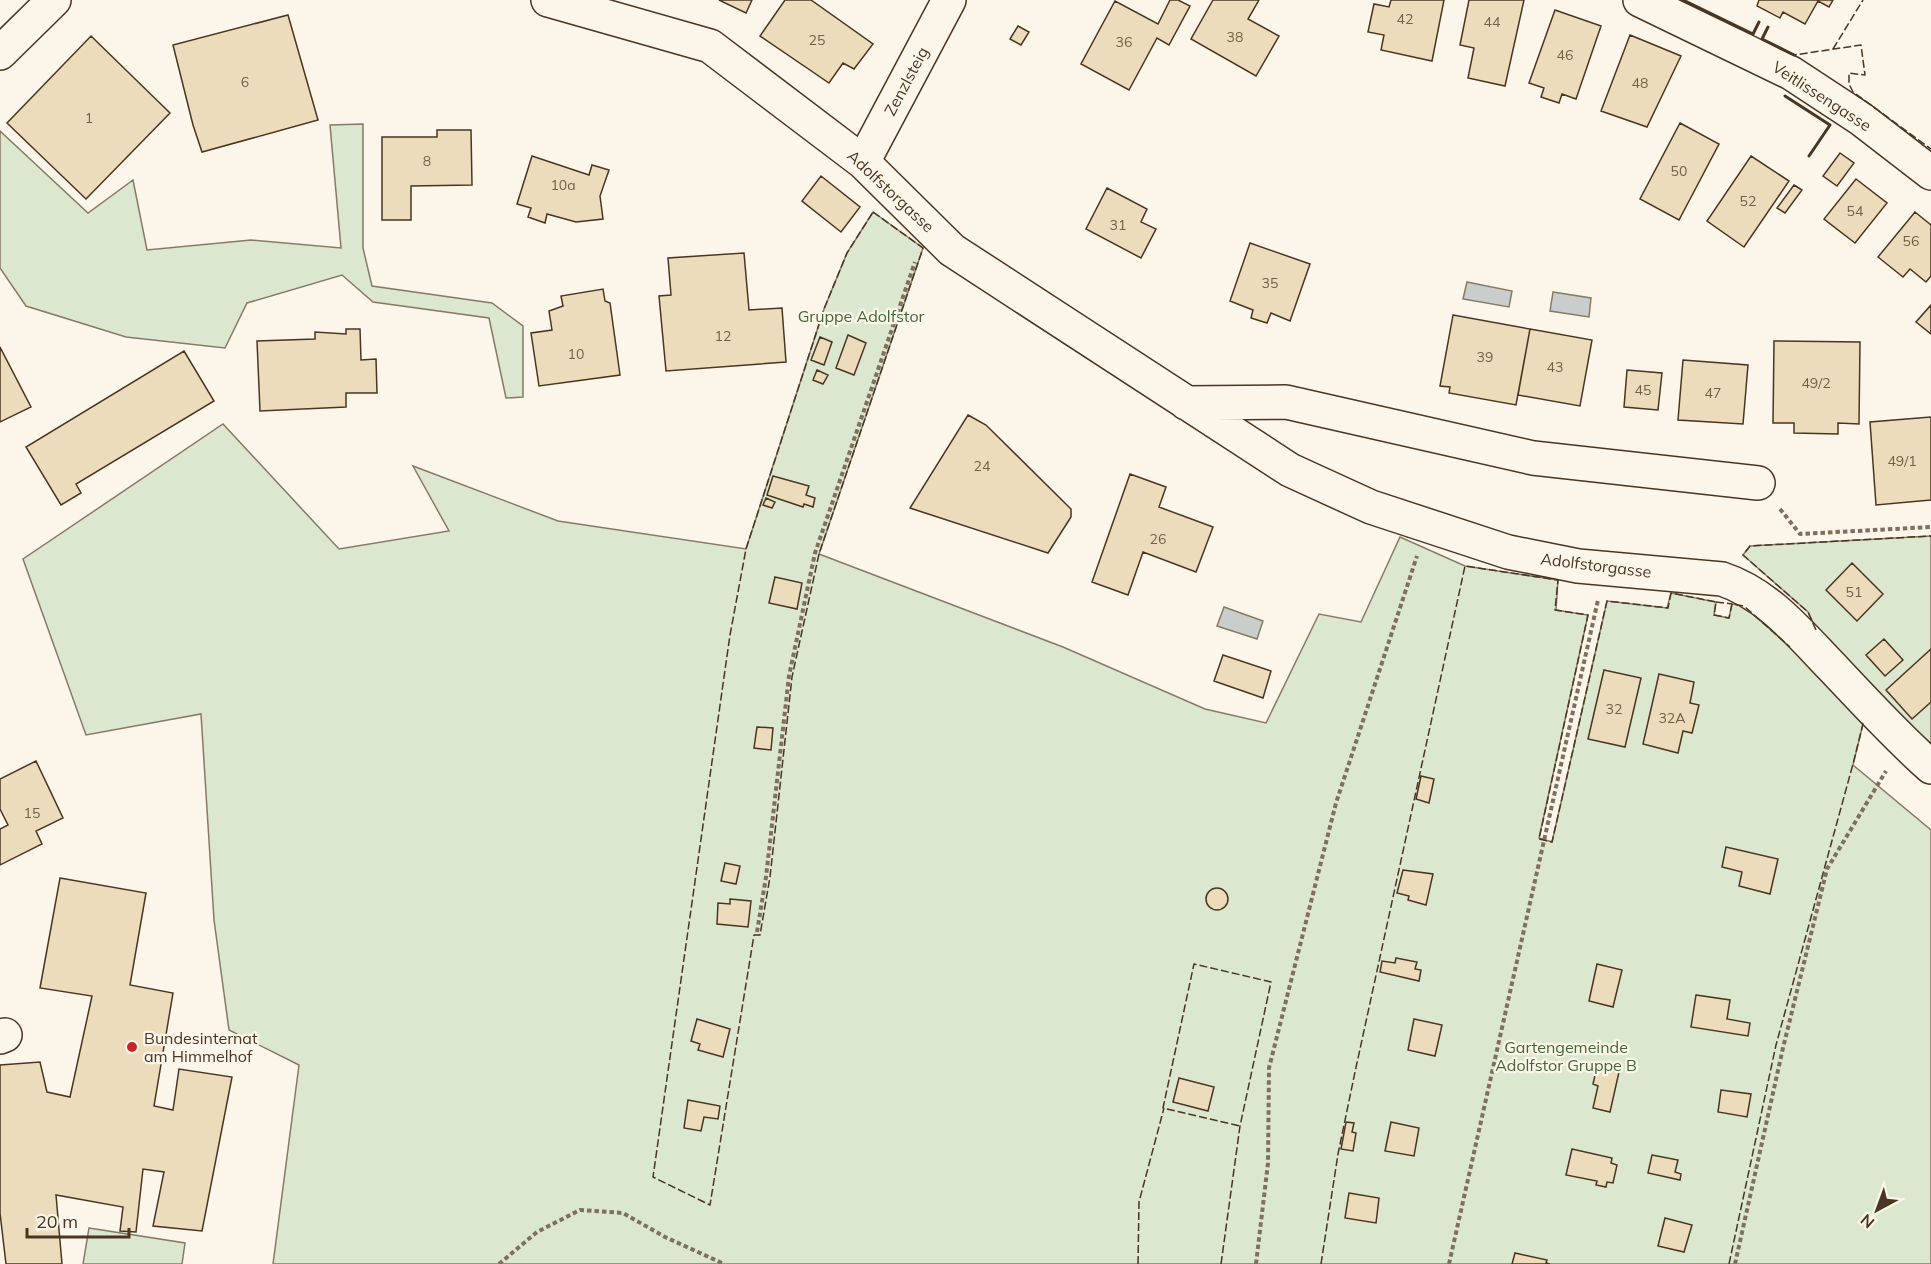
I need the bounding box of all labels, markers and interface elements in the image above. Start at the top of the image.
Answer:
house number: 42 [1397,10,1413,28]
house number: 44 [1484,13,1501,31]
house number: 38 [1227,28,1243,46]
house number: 25 [809,31,825,49]
house number: 36 [1116,33,1132,51]
street label: Zenzlsteig [880,43,932,119]
house number: 46 [1557,46,1573,64]
street label: Veitlissengasse [1769,57,1875,135]
house number: 6 [241,73,249,91]
house number: 48 [1632,74,1648,92]
house number: 1 [85,109,93,127]
street label: Adolfstorgasse [843,146,939,236]
house number: 8 [423,152,431,170]
house number: 50 [1671,162,1687,180]
house number: 10a [550,176,576,194]
house number: 52 [1740,192,1756,210]
house number: 54 [1847,202,1864,220]
house number: 31 [1110,216,1126,234]
house number: 56 [1903,232,1919,250]
house number: 35 [1262,274,1278,292]
park label: Gruppe Adolfstor [798,306,925,326]
house number: 12 [715,327,731,345]
house number: 10 [568,345,584,363]
house number: 39 [1477,348,1493,366]
house number: 43 [1547,358,1563,376]
house number: 49/2 [1801,374,1831,392]
house number: 45 [1635,381,1651,399]
house number: 47 [1705,384,1721,402]
house number: 49/1 [1887,452,1917,470]
house number: 24 [974,457,991,475]
house number: 26 [1150,530,1166,548]
street label: Adolfstorgasse [1539,548,1653,582]
house number: 51 [1846,583,1862,601]
house number: 32 [1606,700,1622,718]
house number: 32A [1658,709,1686,727]
house number: 15 [24,804,40,822]
place label: Bundesinternat am Himmelhof [144,1028,258,1066]
park label: Gartengemeinde Adolfstor Gruppe B [1495,1037,1637,1075]
marker: Bundesinternat am Himmelhof [125,1040,139,1054]
north arrow [1847,1180,1907,1240]
scale bar [27,1201,129,1239]
text: 20 m [36,1210,78,1233]
text: N [1856,1210,1878,1233]

